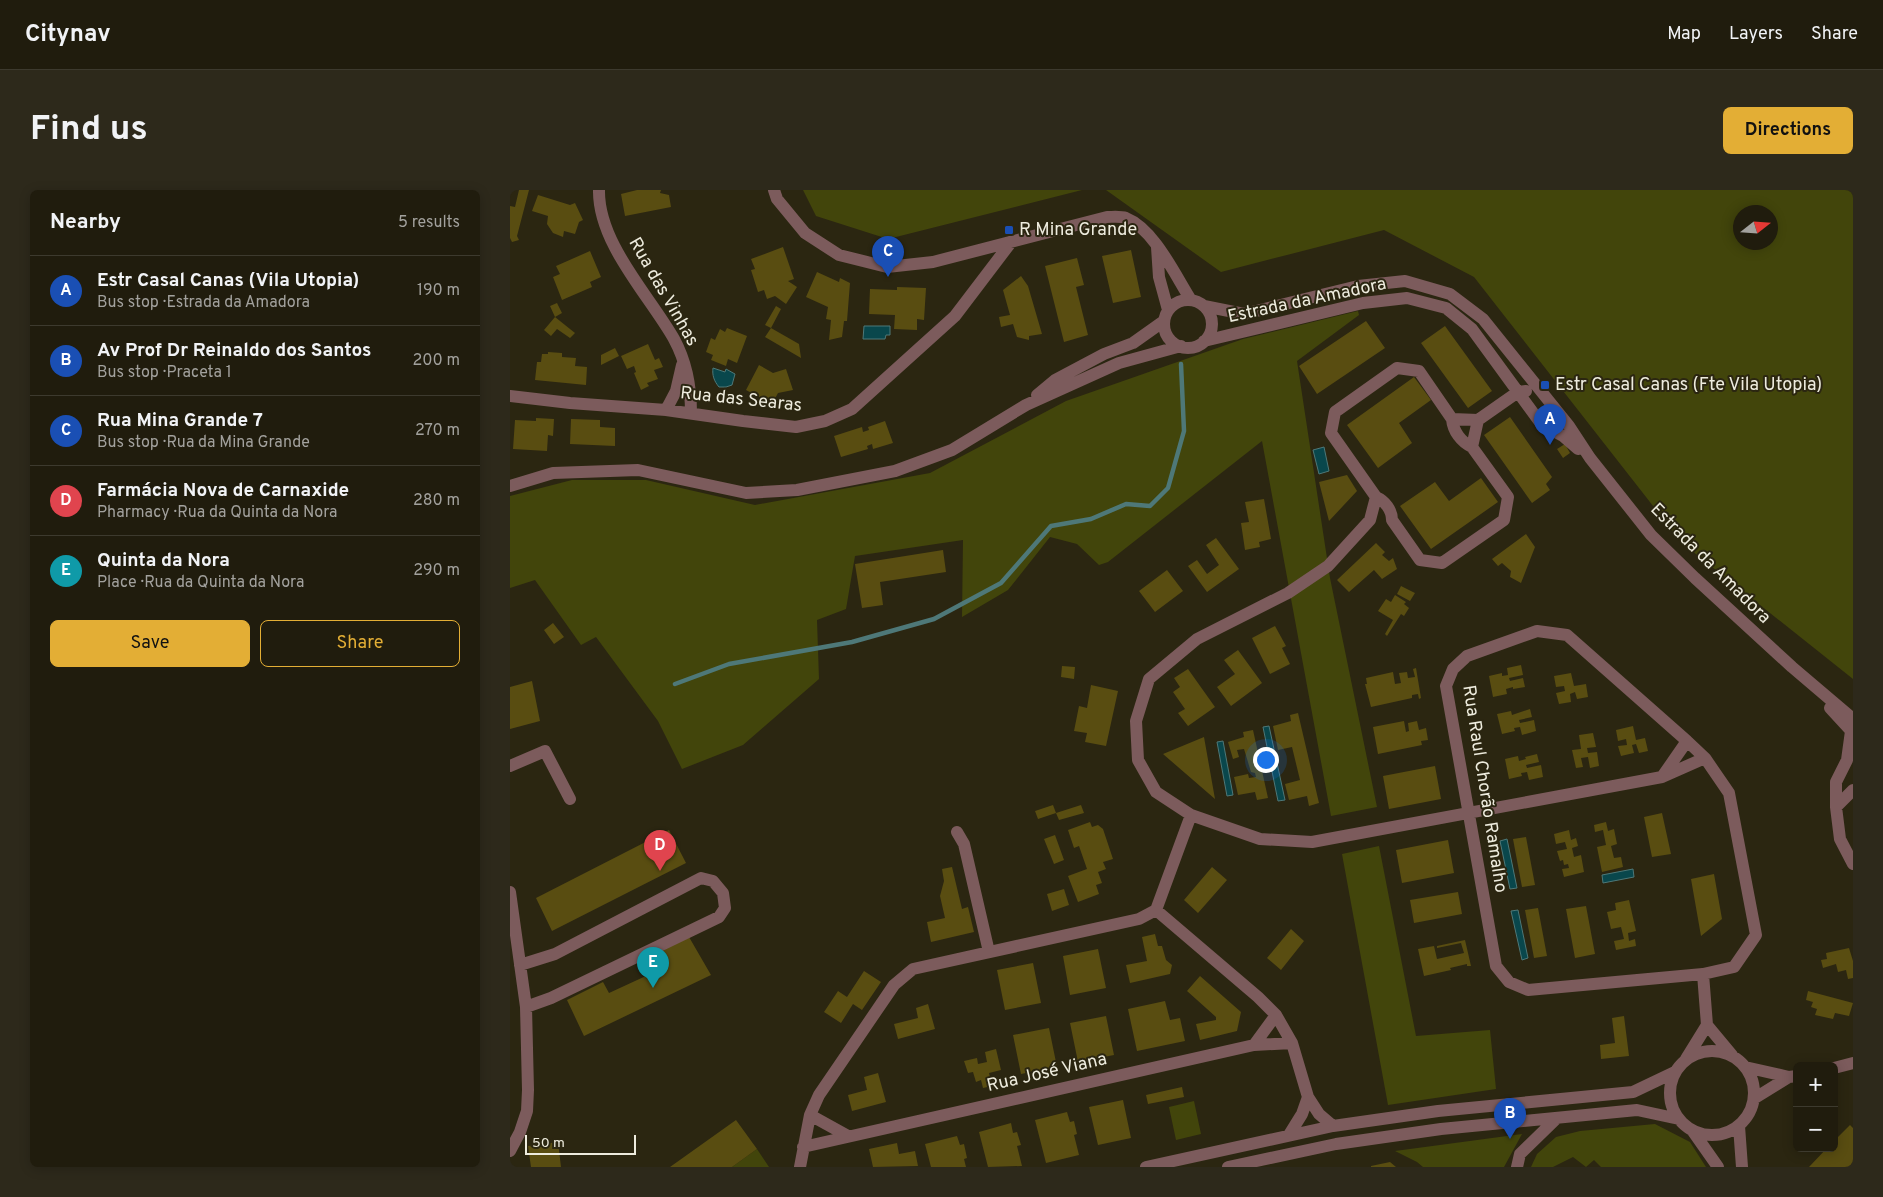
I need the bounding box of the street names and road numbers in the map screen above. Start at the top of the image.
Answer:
street label: Rua das Vinhas [623,234,703,350]
street label: Estrada da Amadora [1226,273,1388,329]
street label: Rua das Searas [679,382,803,418]
street label: Estrada da Amadora [1645,499,1775,629]
street label: Rua Raul Chorão Ramalho [1456,684,1512,894]
street label: Rua José Viana [985,1048,1109,1098]

